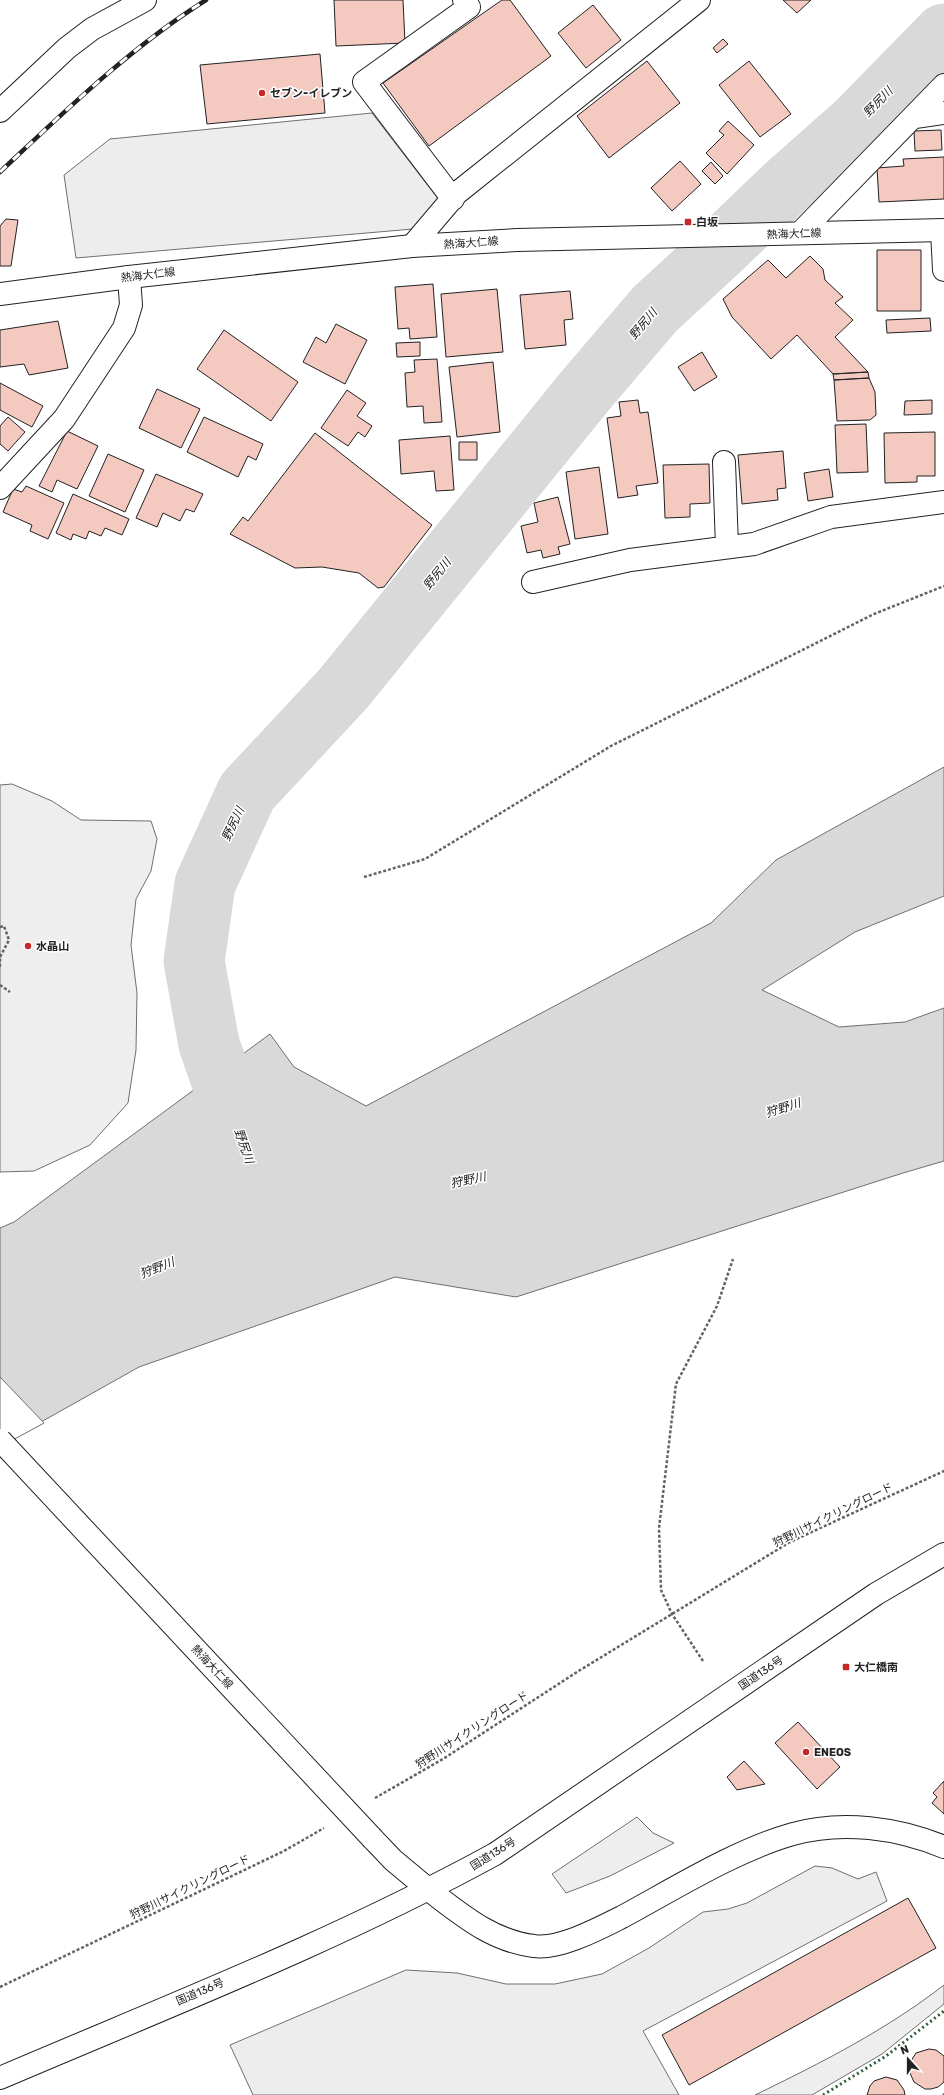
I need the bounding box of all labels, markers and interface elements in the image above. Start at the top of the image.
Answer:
water label: 野尻川 [860,83,897,120]
place label: セブン-イレブン [270,87,352,100]
marker: セブン-イレブン [257,88,267,98]
place label: 白坂 [696,216,718,229]
marker: 白坂 [683,217,693,227]
street label: 熱海大仁線 [766,227,822,241]
street label: 熱海大仁線 [443,235,499,251]
street label: 熱海大仁線 [120,265,176,285]
water label: 野尻川 [626,304,661,342]
water label: 野尻川 [420,554,455,592]
water label: 野尻川 [219,803,248,843]
place label: 水晶山 [36,940,69,953]
marker: 水晶山 [23,941,33,951]
water label: 狩野川 [764,1095,804,1120]
water label: 野尻川 [232,1127,257,1167]
water label: 狩野川 [449,1169,489,1191]
water label: 狩野川 [138,1254,178,1281]
street label: 狩野川サイクリングロード [771,1480,895,1550]
street label: 熱海大仁線 [188,1642,236,1692]
street label: 国道136号 [736,1653,786,1693]
place label: 大仁橋南 [854,1661,898,1674]
marker: 大仁橋南 [841,1662,851,1672]
street label: 狩野川サイクリングロード [413,1689,531,1771]
place label: ENEOS [814,1746,851,1759]
marker: ENEOS [801,1747,811,1757]
street label: 国道136号 [468,1835,518,1873]
street label: 狩野川サイクリングロード [128,1852,252,1922]
street label: 国道136号 [174,1976,226,2008]
north arrow [888,2039,928,2079]
text: N [899,2043,911,2058]

